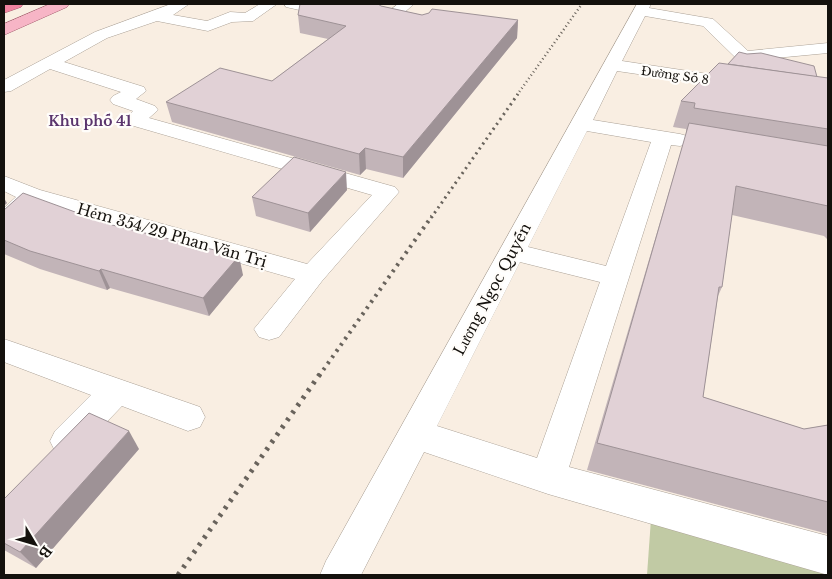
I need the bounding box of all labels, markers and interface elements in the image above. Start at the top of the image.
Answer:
street label: Đường Số 8 [640,63,710,87]
district label: Khu phố 41 [48,112,132,130]
street label: Hẻm 354/29 Phan Văn Trị [75,199,269,271]
street label: Lương Ngọc Quyến [449,220,535,358]
north arrow [10,519,60,569]
text: B [35,542,56,562]

